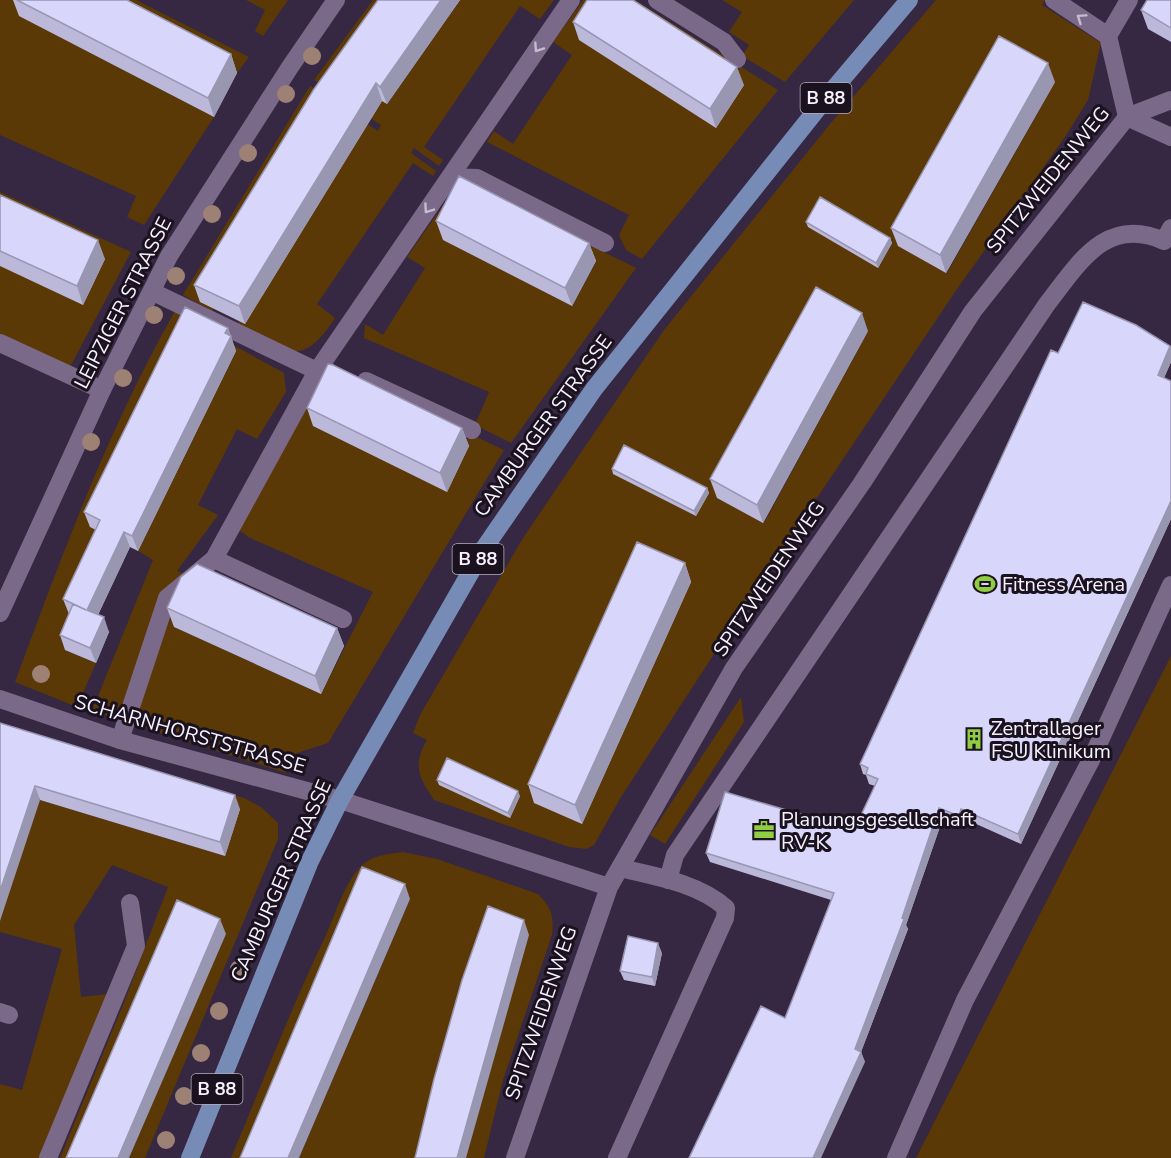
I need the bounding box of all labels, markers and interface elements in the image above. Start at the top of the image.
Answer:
one-way arrow [1077,14,1088,25]
one-way arrow [534,42,545,53]
road number: B 88 [800,83,852,113]
street label: SPITZWEIDENWEG [980,101,1116,259]
one-way arrow [424,203,435,214]
street label: LEIPZIGER STRASSE [68,212,178,394]
street label: CAMBURGER STRASSE [468,330,618,522]
street label: SPITZWEIDENWEG [707,496,831,662]
road number: B 88 [452,544,504,574]
place label: Fitness Arena [1002,571,1125,598]
sports icon: Fitness Arena [973,572,997,596]
street label: SCHARNHORSTSTRASSE [71,688,309,780]
place label: Zentrallager FSU Klinikum [991,715,1111,765]
building icon: Zentrallager FSU Klinikum [962,727,986,751]
street label: CAMBURGER STRASSE [224,776,338,986]
place label: Planungsgesellschaft RV-K [781,806,975,856]
office icon: Planungsgesellschaft RV-K [752,818,776,842]
street label: SPITZWEIDENWEG [499,923,583,1103]
road number: B 88 [192,1074,242,1104]

